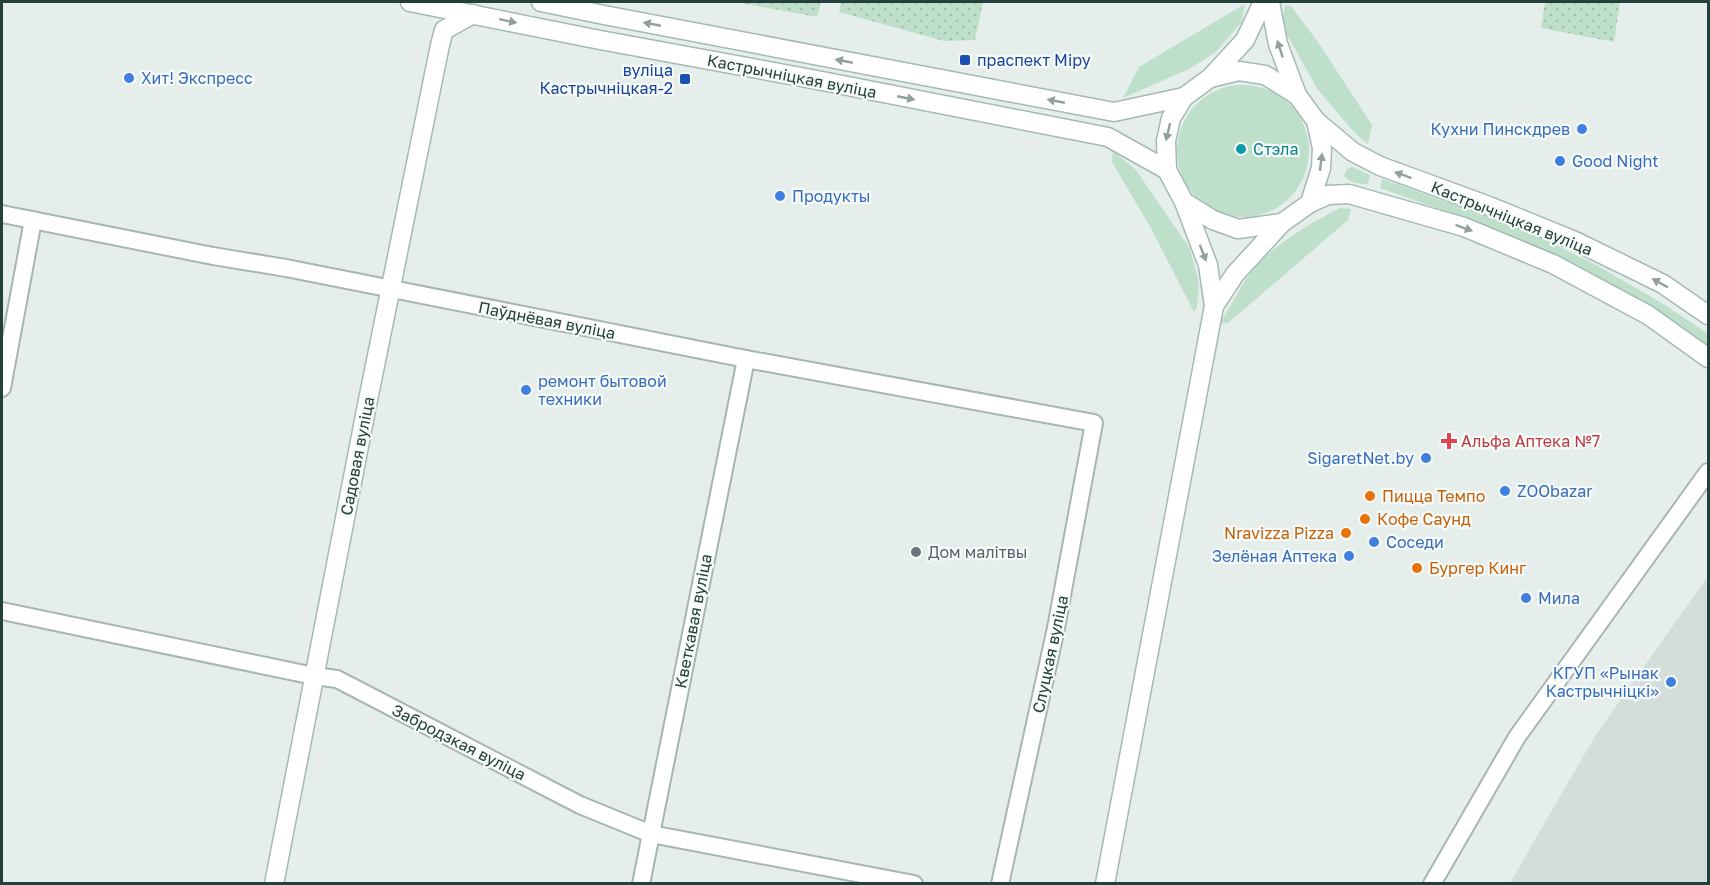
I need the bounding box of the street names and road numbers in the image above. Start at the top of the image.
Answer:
street label: Кастрычніцкая вуліца [706,50,878,102]
street label: Кастрычніцкая вуліца [1428,176,1596,260]
street label: Паўднёвая вуліца [477,297,617,343]
street label: Садовая вуліца [336,395,378,517]
street label: Кветкавая вуліца [670,552,716,690]
street label: Слуцкая вуліца [1028,593,1072,715]
street label: Забродзкая вуліца [389,700,529,784]

